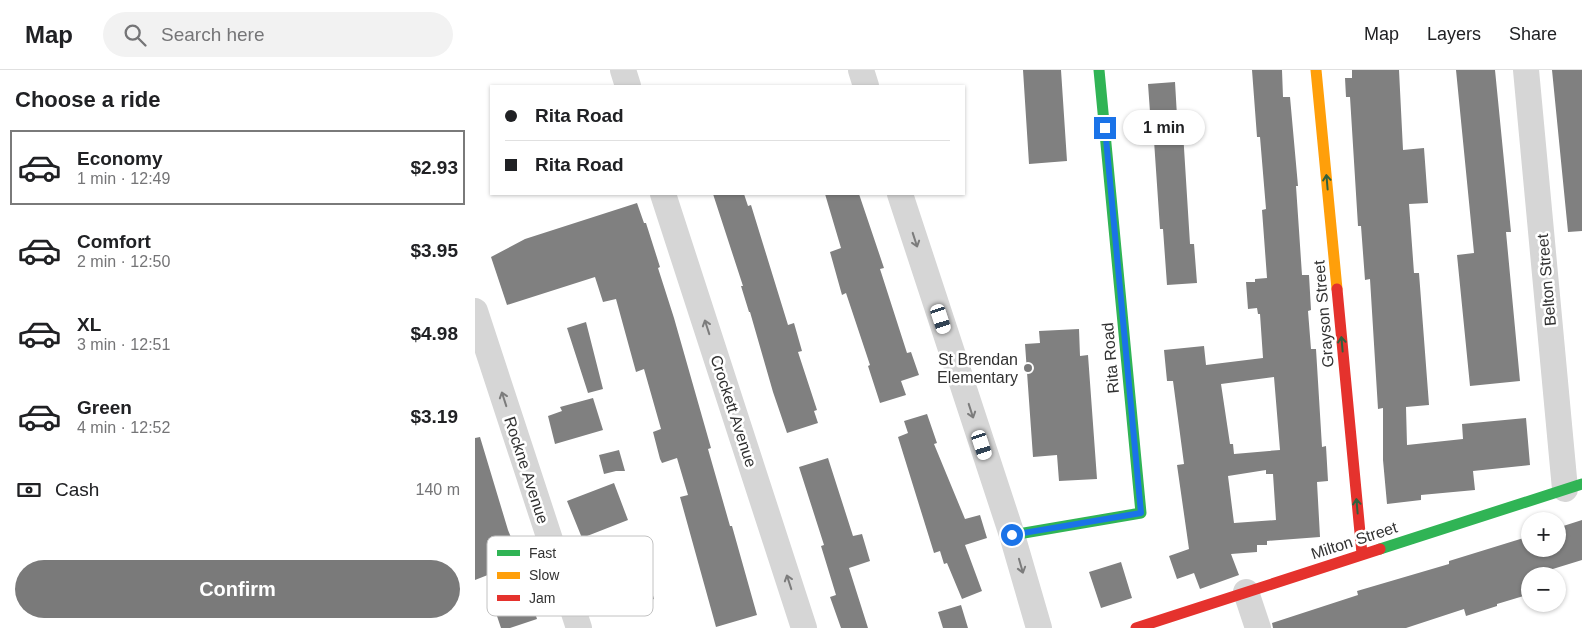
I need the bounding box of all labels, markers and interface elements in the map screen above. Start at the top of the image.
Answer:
search box [103,12,453,57]
text: Map [25,21,73,48]
icon: search [121,21,149,49]
text: Search here [161,24,265,45]
text: Map [1364,24,1399,44]
text: Layers [1427,24,1481,44]
text: Share [1509,24,1557,44]
text: Choose a ride [15,87,160,112]
text: Rita Road [535,105,624,126]
callout: 1 min [1123,110,1205,146]
route end [1094,117,1116,139]
text: 1 min [1143,119,1185,136]
icon: car [17,145,62,190]
text: Economy [77,148,163,169]
text: Rita Road [535,154,624,175]
text: $2.93 [410,157,458,178]
text: 1 min · 12:49 [77,170,170,187]
one-way arrow [1322,175,1331,191]
icon: car [17,228,62,273]
text: Comfort [77,231,151,252]
one-way arrow [911,232,921,248]
street label: Belton Street [1534,233,1559,327]
text: $3.95 [410,240,458,261]
text: 2 min · 12:50 [77,253,170,270]
street label: Grayson Street [1310,259,1337,368]
car [929,302,952,336]
icon: car [17,311,62,356]
text: XL [77,314,101,335]
one-way arrow [701,319,711,335]
street label: Rita Road [1099,322,1122,394]
text: $4.98 [410,323,458,344]
text: 3 min · 12:51 [77,336,170,353]
one-way arrow [1337,336,1347,352]
place label: St Brendan Elementary [937,351,1018,386]
street label: Crockett Avenue [707,353,760,470]
marker: St Brendan Elementary [1022,362,1034,374]
one-way arrow [499,392,508,407]
icon: car [17,394,62,439]
text: Green [77,397,132,418]
one-way arrow [967,403,976,419]
text: $3.19 [410,406,458,427]
street label: Rockne Avenue [501,414,552,526]
text: 4 min · 12:52 [77,419,170,436]
car [970,428,993,462]
icon: cash [15,476,43,504]
text: Cash [55,479,99,500]
text: 140 m [416,481,460,498]
one-way arrow [1353,498,1362,514]
map controls [1521,512,1566,612]
button: + [1521,512,1566,557]
street label: Milton Street [1309,518,1400,562]
route start [1001,524,1023,546]
legend [487,536,653,616]
text: Fast [529,545,556,561]
one-way arrow [1016,558,1026,574]
button: Confirm [15,560,460,618]
text: Slow [529,567,560,583]
button: − [1521,567,1566,612]
one-way arrow [784,574,793,590]
text: Jam [529,590,555,606]

